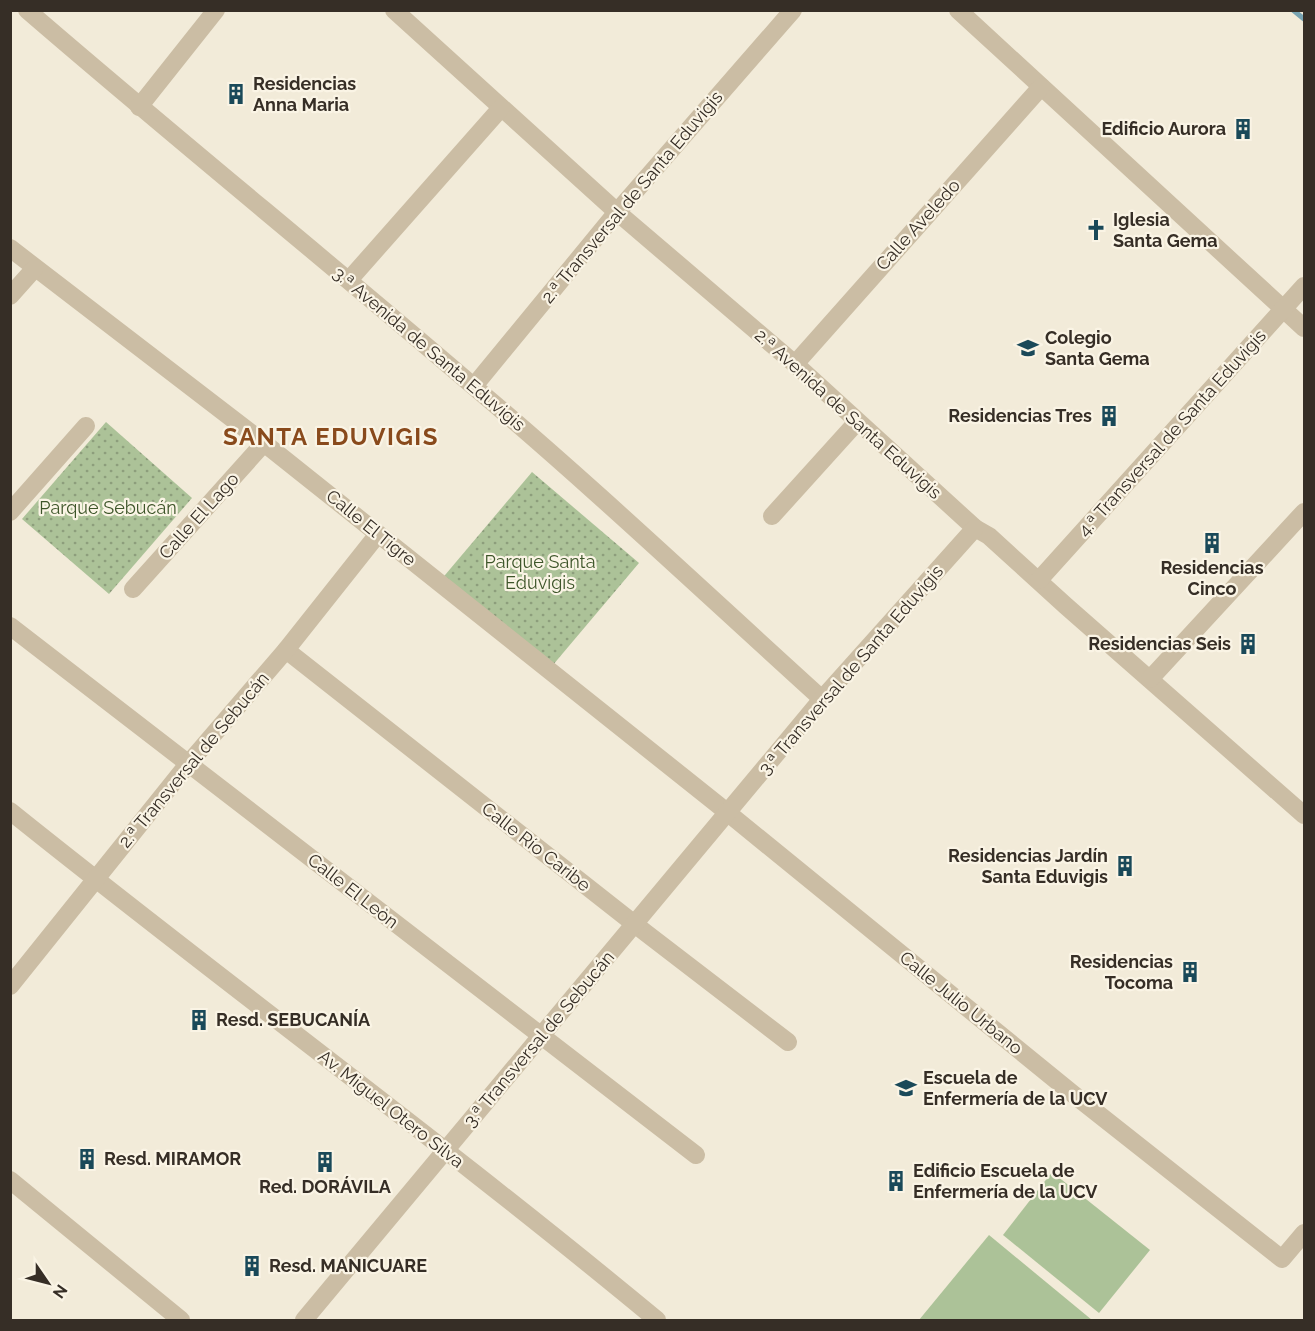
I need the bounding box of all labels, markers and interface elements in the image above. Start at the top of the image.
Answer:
place label: Residencias Anna Maria [253,73,356,115]
building icon: Residencias Anna Maria [224,82,248,106]
street label: 2.ª Transversal de Santa Eduvigis [537,86,727,307]
building icon: Edificio Aurora [1231,117,1255,141]
place label: Edificio Aurora [1101,118,1226,139]
street label: Calle Aveledo [871,175,964,275]
place label: Iglesia Santa Gema [1113,209,1218,251]
church icon: Iglesia Santa Gema [1084,218,1108,242]
street label: 3.ª Avenida de Santa Eduvigis [329,262,530,435]
street label: 2.ª Avenida de Santa Eduvigis [751,324,946,503]
street label: 4.ª Transversal de Santa Eduvigis [1073,325,1270,540]
place label: Colegio Santa Gema [1045,327,1150,369]
school or university icon: Colegio Santa Gema [1016,336,1040,360]
building icon: Residencias Tres [1097,404,1121,428]
place label: Residencias Tres [948,405,1092,426]
district label: SANTA EDUVIGIS [223,422,439,451]
street label: Calle El Lago [154,468,243,563]
street label: Calle El Tigre [322,485,421,570]
park label: Parque Sebucán [39,497,177,518]
building icon: Residencias Cinco [1200,531,1224,555]
park label: Parque Santa Eduvigis [485,551,595,593]
place label: Residencias Cinco [1160,557,1264,599]
street label: 3.ª Transversal de Santa Eduvigis [754,560,948,779]
building icon: Residencias Seis [1236,632,1260,656]
place label: Residencias Seis [1088,633,1231,654]
street label: 2.ª Transversal de Sebucán [114,668,273,852]
street label: Calle Río Caribe [478,798,595,896]
place label: Residencias Jardín Santa Eduvigis [948,845,1108,887]
street label: Calle El Leòn [304,849,403,932]
building icon: Residencias Jardín Santa Eduvigis [1113,854,1137,878]
street label: 3.ª Transversal de Sebucán [459,947,618,1131]
street label: Calle Julio Urbano [896,947,1027,1059]
place label: Residencias Tocoma [1070,951,1173,993]
building icon: Residencias Tocoma [1178,960,1202,984]
building icon: Resd. SEBUCANÍA [187,1008,211,1032]
place label: Resd. SEBUCANÍA [216,1009,371,1030]
street label: Av. Miguel Otero Silva [314,1045,468,1172]
place label: Escuela de Enfermería de la UCV [923,1067,1108,1109]
school or university icon: Escuela de Enfermería de la UCV [894,1076,918,1100]
building icon: Resd. MIRAMOR [75,1147,99,1171]
place label: Resd. MIRAMOR [104,1148,241,1169]
building icon: Red. DORÁVILA [313,1150,337,1174]
place label: Edificio Escuela de Enfermería de la UCV [913,1160,1098,1202]
building icon: Edificio Escuela de Enfermería de la UCV [884,1169,908,1193]
place label: Red. DORÁVILA [259,1176,392,1197]
north arrow [18,1253,78,1313]
building icon: Resd. MANICUARE [240,1254,264,1278]
place label: Resd. MANICUARE [269,1255,427,1276]
text: N [49,1281,71,1302]

